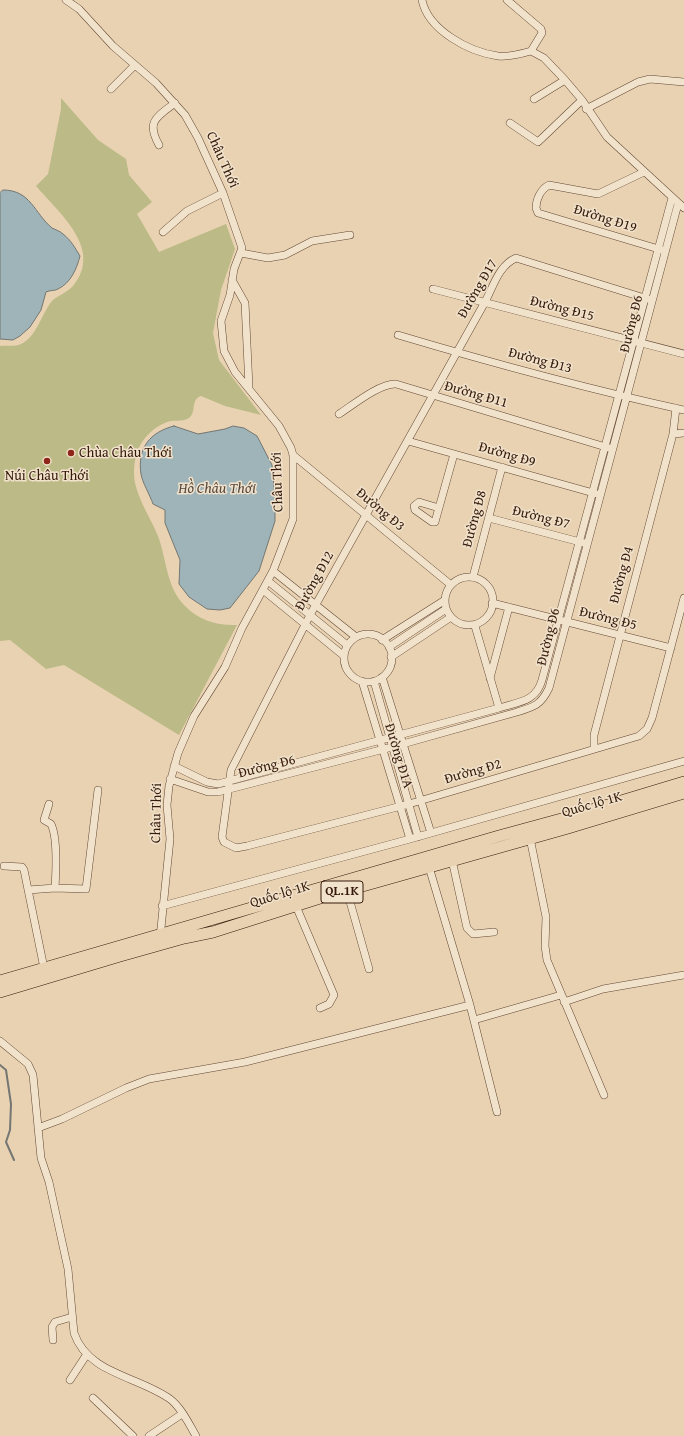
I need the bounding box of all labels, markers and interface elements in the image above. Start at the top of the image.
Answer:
street label: Châu Thới [202,129,242,191]
street label: Đường Đ19 [571,201,639,237]
street label: Đường Đ17 [454,257,502,321]
street label: Đường Đ15 [528,293,596,325]
street label: Đường Đ6 [617,294,647,354]
street label: Đường Đ13 [506,344,574,378]
street label: Đường Đ11 [442,378,510,412]
street label: Đường Đ9 [477,439,537,471]
place label: Chùa Châu Thới [79,445,172,461]
marker: Chùa Châu Thới [66,448,76,458]
street label: Châu Thới [269,452,287,512]
marker: Núi Châu Thới [42,456,52,466]
place label: Núi Châu Thới [5,468,89,484]
water label: Hồ Châu Thới [178,480,256,498]
street label: Đường Đ3 [352,485,408,535]
street label: Đường Đ8 [459,489,491,549]
street label: Đường Đ7 [511,503,571,533]
street label: Đường Đ4 [606,545,638,605]
street label: Đường Đ12 [292,548,338,614]
street label: Đường Đ5 [578,604,638,634]
street label: Đường Đ6 [534,607,564,667]
street label: Đường Đ1A [380,722,416,790]
street label: Đường Đ6 [237,752,297,782]
street label: Đường Đ2 [443,756,503,788]
street label: Châu Thới [148,783,166,843]
street label: Quốc lộ 1K [560,788,624,822]
street label: Quốc lộ 1K [248,878,312,912]
road number: QL.1K [321,881,363,903]

